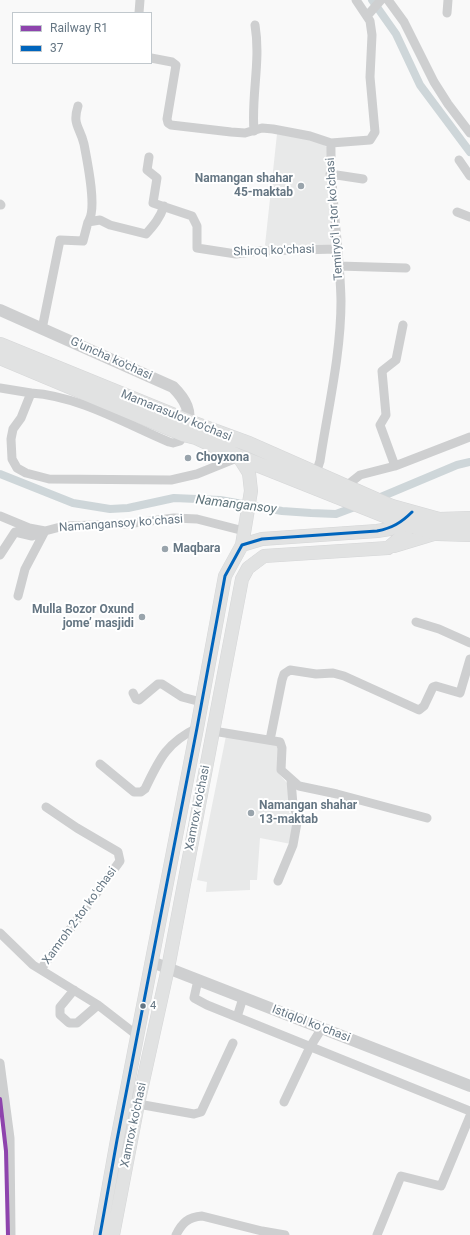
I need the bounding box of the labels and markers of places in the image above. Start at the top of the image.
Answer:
place label: Namangan shahar 45-maktab [195,172,293,200]
marker: Namangan shahar 45-maktab [296,181,306,191]
place label: Choyxona [196,451,249,465]
marker: Choyxona [183,453,193,463]
place label: Maqbara [173,542,220,556]
marker: Maqbara [160,544,170,554]
place label: Mulla Bozor Oxund jome’ masjidi [32,603,134,631]
marker: Mulla Bozor Oxund jome’ masjidi [137,612,147,622]
place label: Namangan shahar 13-maktab [259,799,357,827]
marker: Namangan shahar 13-maktab [246,808,256,818]
place label: 4 [150,999,156,1013]
marker: 4 [138,1001,148,1011]

